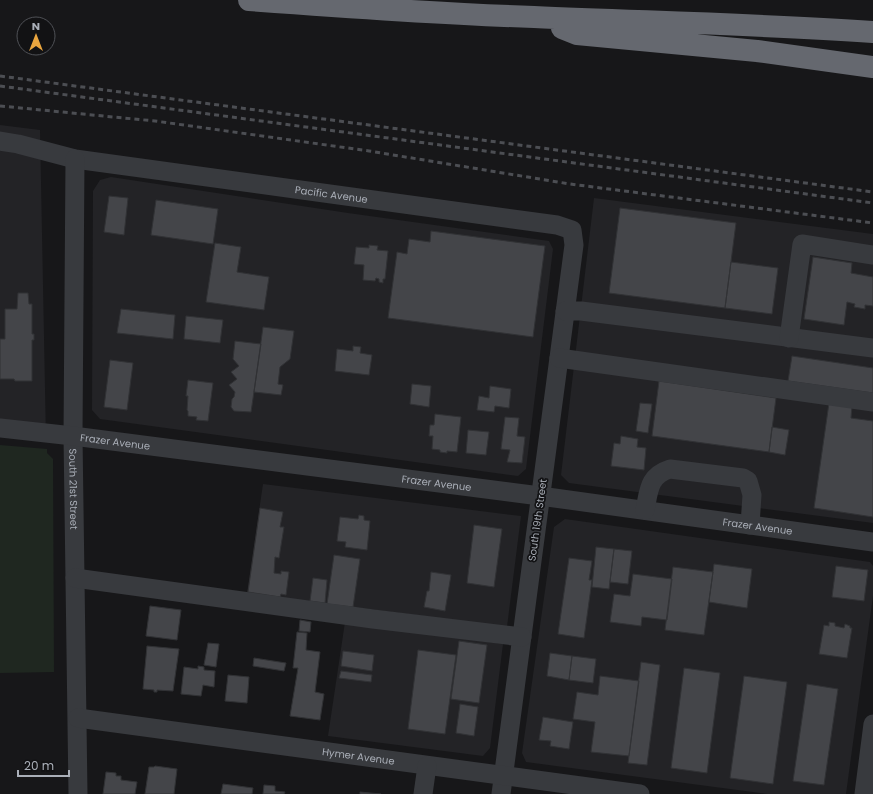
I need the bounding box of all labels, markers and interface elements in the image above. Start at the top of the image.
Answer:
north arrow [16,16,56,56]
text: N [32,18,40,34]
street label: Pacific Avenue [294,182,369,207]
street label: Frazer Avenue [79,430,151,454]
street label: South 21st Street [65,448,81,530]
street label: Frazer Avenue [401,471,472,495]
street label: South 19th Street [524,478,551,562]
street label: Frazer Avenue [722,514,793,539]
street label: Hymer Avenue [321,744,396,769]
scale bar [18,752,69,778]
text: 20 m [24,757,54,774]

